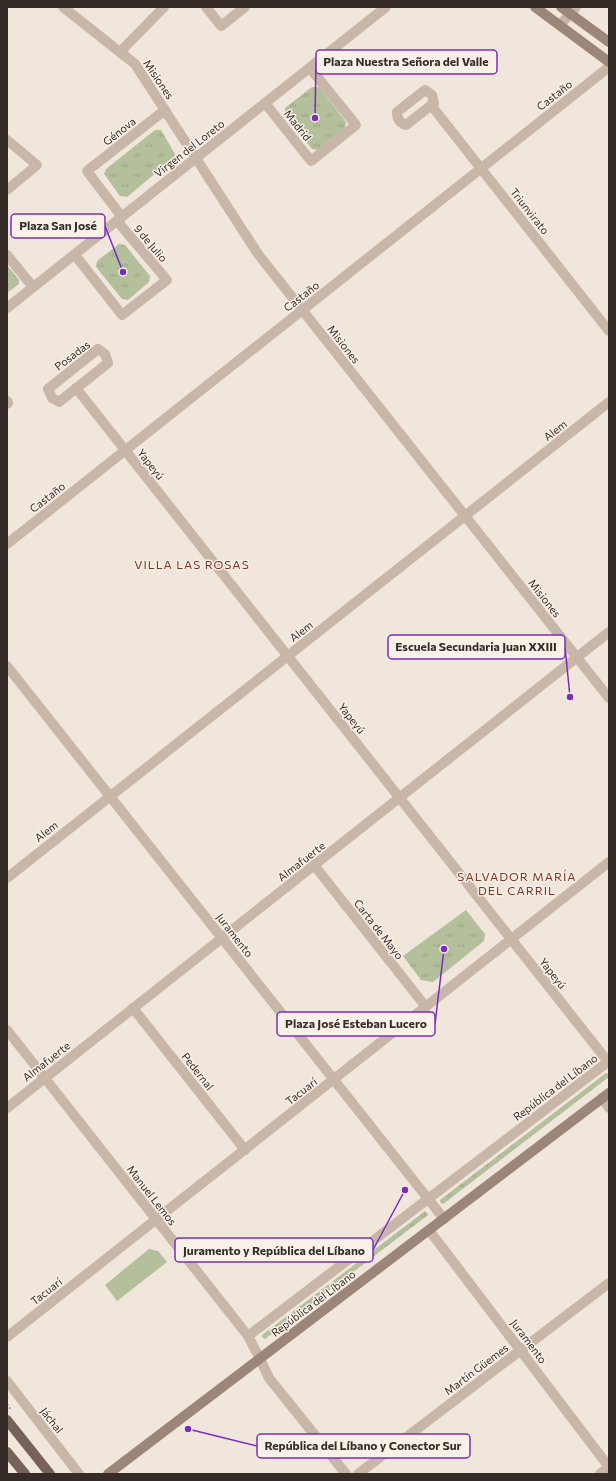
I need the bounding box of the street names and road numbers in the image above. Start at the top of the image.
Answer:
street label: Misiones [141,57,177,101]
street label: Castaño [534,77,575,113]
street label: Madrid [282,107,314,143]
street label: Génova [100,114,138,148]
street label: Virgen del Loreto [151,116,227,180]
street label: Triunvirato [508,185,552,237]
street label: 9 de Julio [131,222,171,265]
street label: Castaño [281,278,322,314]
street label: Misiones [325,322,363,366]
street label: Posadas [52,337,92,373]
street label: Alem [541,417,569,443]
street label: Yapeyú [135,446,167,482]
street label: Castaño [27,479,68,515]
street label: Misiones [526,576,564,620]
street label: Alem [287,618,315,644]
street label: Yapeyú [336,700,368,736]
street label: Alem [32,818,60,844]
street label: Almafuerte [275,838,327,884]
street label: Carta de Mayo [352,896,407,962]
street label: Juramento [213,910,256,960]
street label: Yapeyú [537,955,569,991]
street label: Almafuerte [20,1038,72,1084]
street label: Pedernal [179,1050,217,1092]
street label: República del Líbano [510,1051,600,1123]
street label: Tacuarí [283,1074,320,1107]
street label: Manuel Lemos [125,1162,179,1228]
street label: República del Líbano [268,1267,358,1339]
street label: Tacuarí [28,1274,65,1307]
street label: Juramento [507,1316,550,1367]
street label: Martín Güemes [441,1341,511,1397]
street label: Jáchal [37,1404,66,1436]

